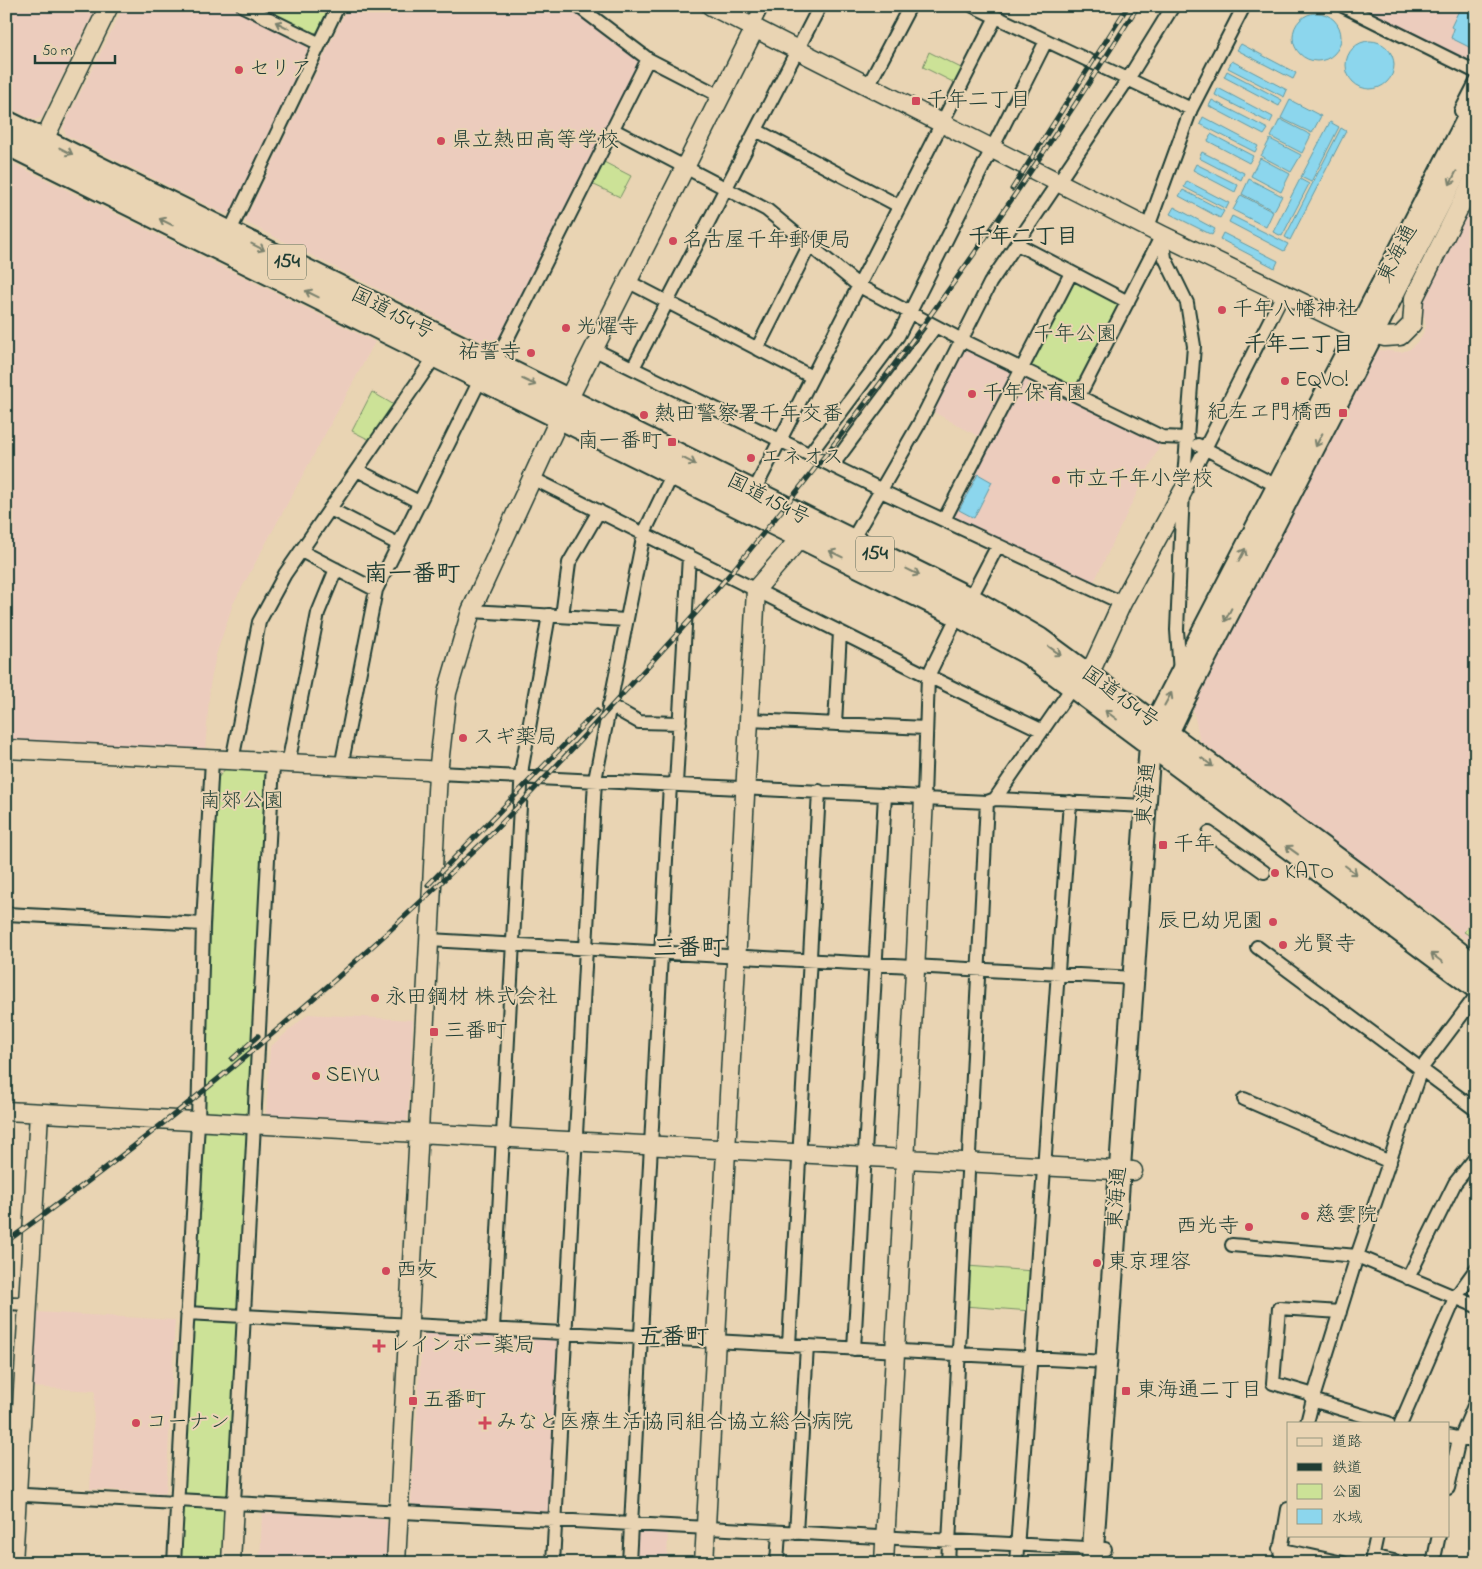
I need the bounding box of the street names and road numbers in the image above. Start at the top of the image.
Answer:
street label: 東海通 [1370,219,1426,289]
road number: 154 [268,244,306,280]
street label: 国道154号 [345,280,439,348]
street label: 国道154号 [721,466,815,534]
road number: 154 [856,536,894,572]
street label: 国道154号 [1075,659,1165,737]
street label: 東海通 [1130,762,1164,826]
street label: 東海通 [1101,1166,1135,1230]

